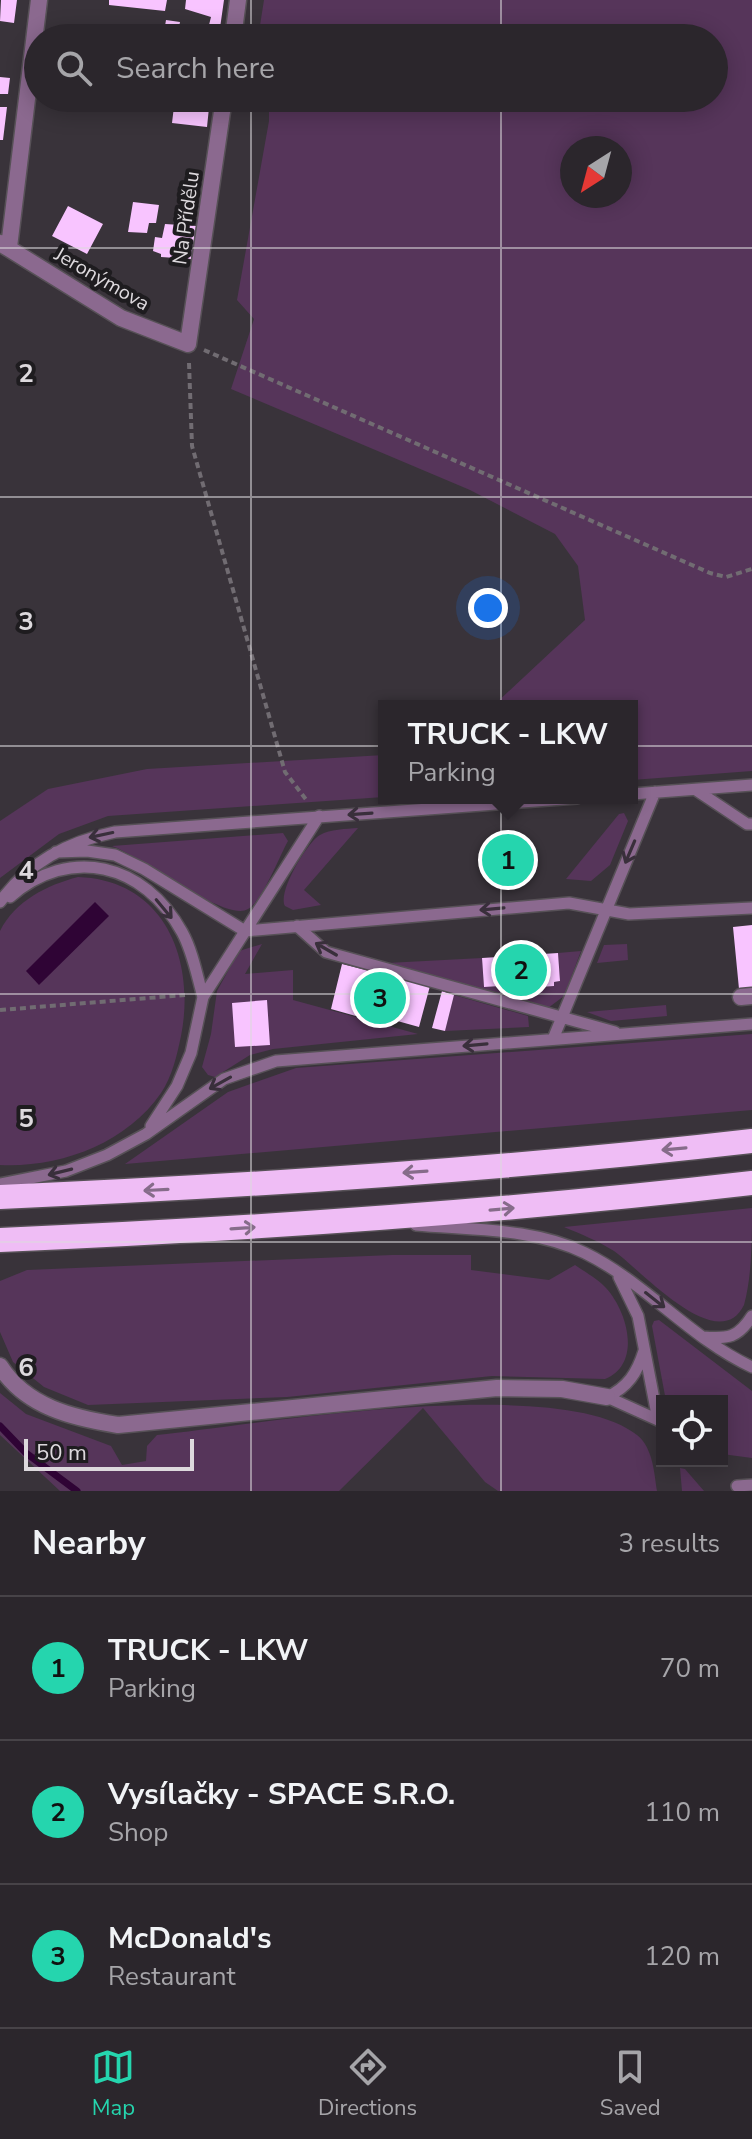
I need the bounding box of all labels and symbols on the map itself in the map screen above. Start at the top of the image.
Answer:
north arrow [560,136,632,208]
street label: Na Přídělu [166,169,206,267]
street label: Jeronýmova [49,240,154,317]
text: 2 [18,356,34,391]
your location [468,588,508,628]
text: 3 [18,604,34,639]
one-way arrow [347,807,374,822]
one-way arrow [89,828,114,843]
pin: 1 [482,830,534,890]
one-way arrow [622,839,636,863]
text: 4 [18,853,34,888]
one-way arrow [155,898,173,919]
one-way arrow [479,902,506,917]
pin: 2 [495,940,547,1000]
one-way arrow [316,941,338,957]
pin: 3 [354,968,406,1028]
one-way arrow [462,1038,489,1053]
one-way arrow [209,1075,232,1091]
text: 5 [18,1101,34,1136]
one-way arrow [661,1142,688,1157]
one-way arrow [402,1165,429,1180]
one-way arrow [48,1166,73,1181]
one-way arrow [143,1182,170,1197]
one-way arrow [488,1201,515,1216]
one-way arrow [229,1221,256,1236]
one-way arrow [644,1291,665,1308]
text: 6 [18,1350,34,1385]
scale bar [24,1435,194,1471]

